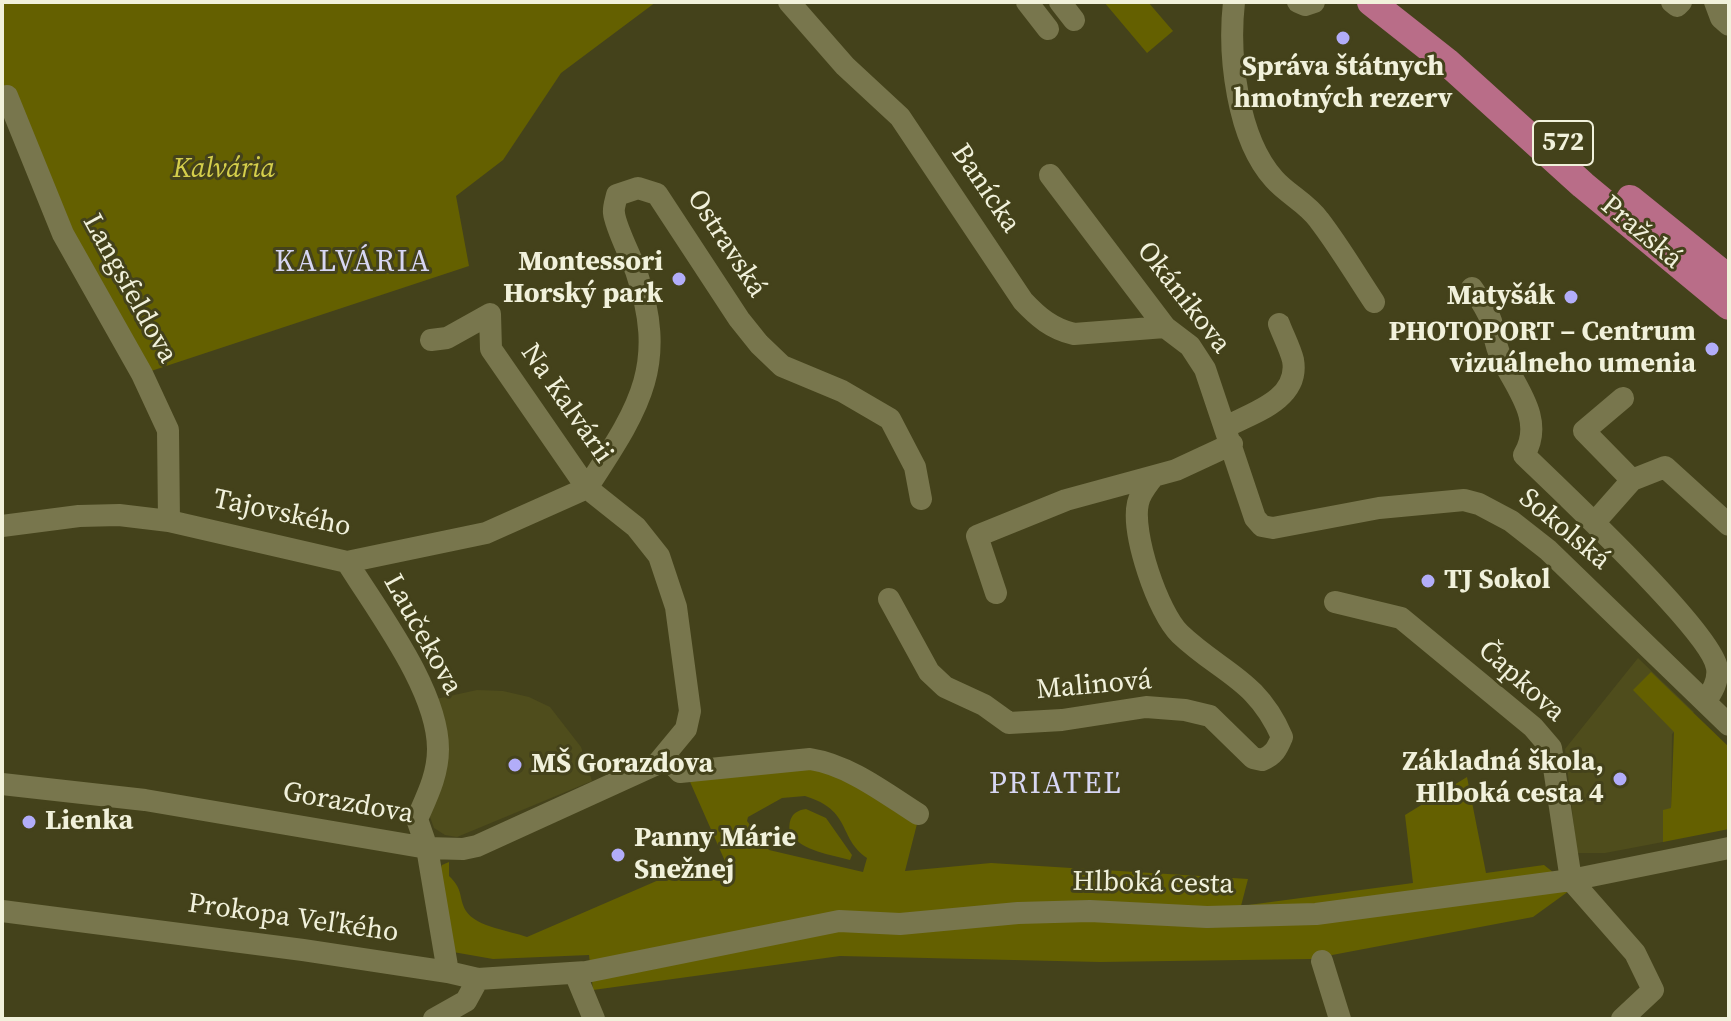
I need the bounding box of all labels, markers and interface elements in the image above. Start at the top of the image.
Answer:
marker: Správa štátnych hmotných rezerv [1334,29,1352,47]
place label: Správa štátnych hmotných rezerv [1234,51,1452,117]
road number: 572 [1533,121,1593,165]
street label: Banícka [943,138,1027,240]
park label: Kalvária [173,153,275,187]
street label: Ostravská [679,184,773,304]
street label: Pražská [1593,189,1689,277]
street label: Langsfeldova [74,209,184,369]
street label: Okánikova [1129,235,1237,361]
district label: KALVÁRIA [274,245,432,281]
place label: Montessori Horský park [503,246,663,312]
marker: Montessori Horský park [670,270,688,288]
place label: Matyšák [1447,280,1555,314]
marker: Matyšák [1562,288,1580,306]
place label: PHOTOPORT – Centrum vizuálneho umenia [1389,316,1696,382]
street label: Na Kalvárii [513,338,619,470]
marker: PHOTOPORT – Centrum vizuálneho umenia [1703,340,1721,358]
street label: Sokolská [1511,482,1617,578]
street label: Tajovského [210,483,354,545]
place label: TJ Sokol [1444,564,1550,598]
street label: Laučekova [375,569,469,701]
marker: TJ Sokol [1419,572,1437,590]
street label: Čapkova [1471,634,1571,730]
street label: Malinová [1035,664,1153,708]
place label: Základná škola, Hlboká cesta 4 [1402,746,1604,812]
place label: MŠ Gorazdova [531,748,713,782]
marker: MŠ Gorazdova [506,756,524,774]
district label: PRIATEĽ [989,767,1123,803]
marker: Základná škola, Hlboká cesta 4 [1611,770,1629,788]
street label: Gorazdova [280,776,416,832]
place label: Lienka [45,805,133,839]
marker: Lienka [20,813,38,831]
place label: Panny Márie Snežnej [634,822,796,888]
marker: Panny Márie Snežnej [609,846,627,864]
street label: Hlboká cesta [1072,866,1234,902]
street label: Prokopa Veľkého [186,888,400,950]

